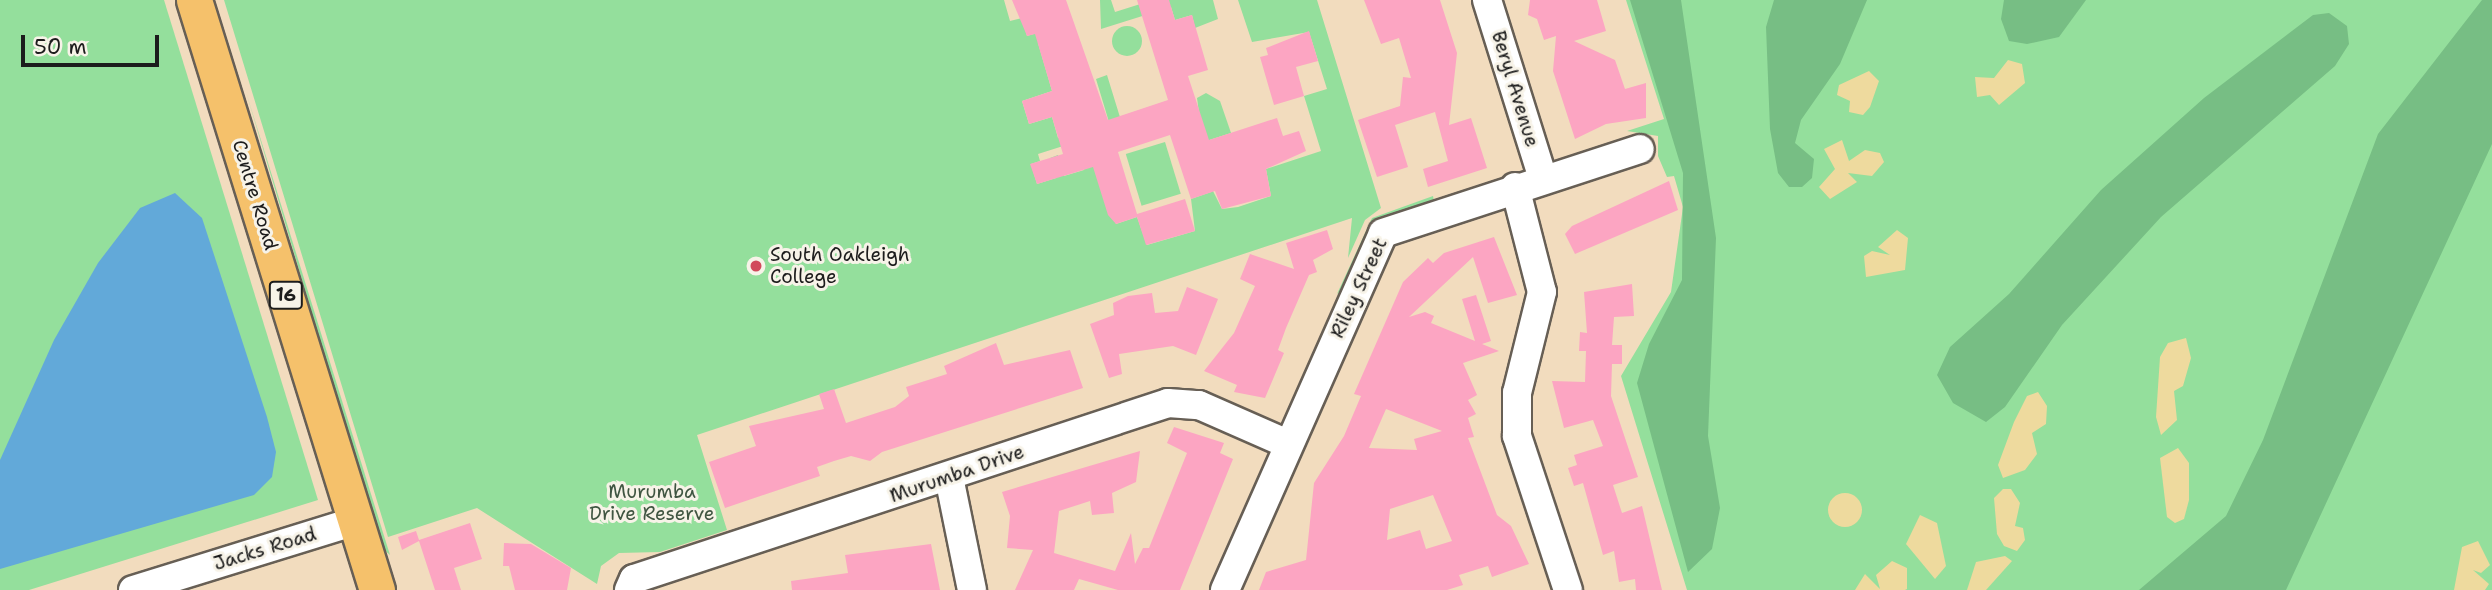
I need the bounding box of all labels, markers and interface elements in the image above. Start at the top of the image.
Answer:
scale bar [24,21,163,65]
street label: Beryl Avenue [1487,28,1543,150]
text: 50 m [34,33,87,61]
street label: Centre Road [227,137,283,253]
street label: Riley Street [1326,234,1392,342]
place label: South Oakleigh College [770,244,910,288]
marker: South Oakleigh College [748,258,764,274]
road number: 16 [268,281,304,310]
street label: Murumba Drive [887,440,1027,508]
park label: Murumba Drive Reserve [589,481,715,525]
street label: Jacks Road [211,523,319,575]

